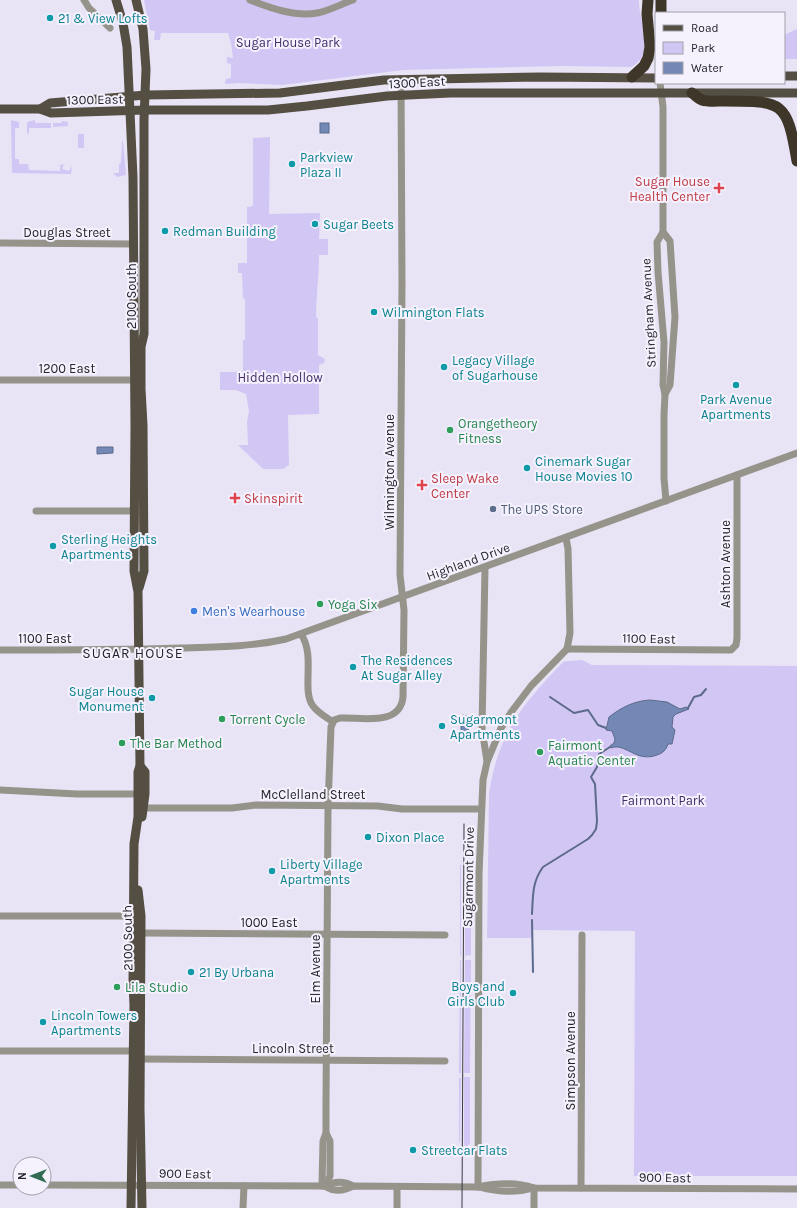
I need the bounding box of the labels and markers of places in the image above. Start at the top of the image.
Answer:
place label: 21 & View Lofts [58,11,148,26]
marker: 21 & View Lofts [45,13,55,23]
place label: Parkview Plaza II [300,150,353,180]
marker: Parkview Plaza II [287,159,297,169]
place label: Sugar House Health Center [629,174,710,204]
marker: Sugar House Health Center [713,182,725,194]
place label: Sugar Beets [323,217,394,232]
marker: Sugar Beets [310,219,320,229]
place label: Redman Building [173,224,276,239]
marker: Redman Building [160,226,170,236]
place label: Wilmington Flats [382,305,485,320]
marker: Wilmington Flats [369,307,379,317]
place label: Legacy Village of Sugarhouse [452,353,538,383]
marker: Legacy Village of Sugarhouse [439,362,449,372]
marker: Park Avenue Apartments [731,380,741,390]
place label: Park Avenue Apartments [700,392,772,422]
place label: Orangetheory Fitness [458,416,537,446]
marker: Orangetheory Fitness [445,425,455,435]
place label: Cinemark Sugar House Movies 10 [535,454,633,484]
marker: Cinemark Sugar House Movies 10 [522,463,532,473]
place label: Sleep Wake Center [431,471,499,501]
marker: Sleep Wake Center [416,479,428,491]
place label: Skinspirit [244,491,303,506]
marker: Skinspirit [229,492,241,504]
place label: The UPS Store [501,502,583,517]
marker: The UPS Store [488,504,498,514]
place label: Sterling Heights Apartments [61,532,157,562]
marker: Sterling Heights Apartments [48,541,58,551]
place label: Yoga Six [328,597,378,612]
marker: Yoga Six [315,599,325,609]
place label: Men's Wearhouse [202,604,306,619]
marker: Men's Wearhouse [189,606,199,616]
place label: The Residences At Sugar Alley [361,653,453,683]
marker: The Residences At Sugar Alley [348,662,358,672]
place label: Sugar House Monument [69,684,144,714]
marker: Sugar House Monument [147,693,157,703]
place label: Torrent Cycle [230,712,306,727]
place label: Sugarmont Apartments [450,712,520,742]
marker: Torrent Cycle [217,714,227,724]
marker: Sugarmont Apartments [437,721,447,731]
place label: The Bar Method [130,736,222,751]
marker: The Bar Method [117,738,127,748]
place label: Fairmont Aquatic Center [548,738,636,769]
marker: Fairmont Aquatic Center [535,747,545,757]
place label: Dixon Place [376,830,445,845]
marker: Dixon Place [363,832,373,842]
place label: Liberty Village Apartments [280,857,363,887]
marker: Liberty Village Apartments [267,866,277,876]
place label: 21 By Urbana [199,965,274,980]
marker: 21 By Urbana [186,967,196,977]
place label: Boys and Girls Club [447,979,505,1009]
place label: Lila Studio [125,980,188,995]
marker: Lila Studio [112,982,122,992]
marker: Boys and Girls Club [508,988,518,998]
place label: Lincoln Towers Apartments [51,1008,138,1038]
marker: Lincoln Towers Apartments [38,1017,48,1027]
place label: Streetcar Flats [421,1143,508,1158]
marker: Streetcar Flats [408,1145,418,1155]

